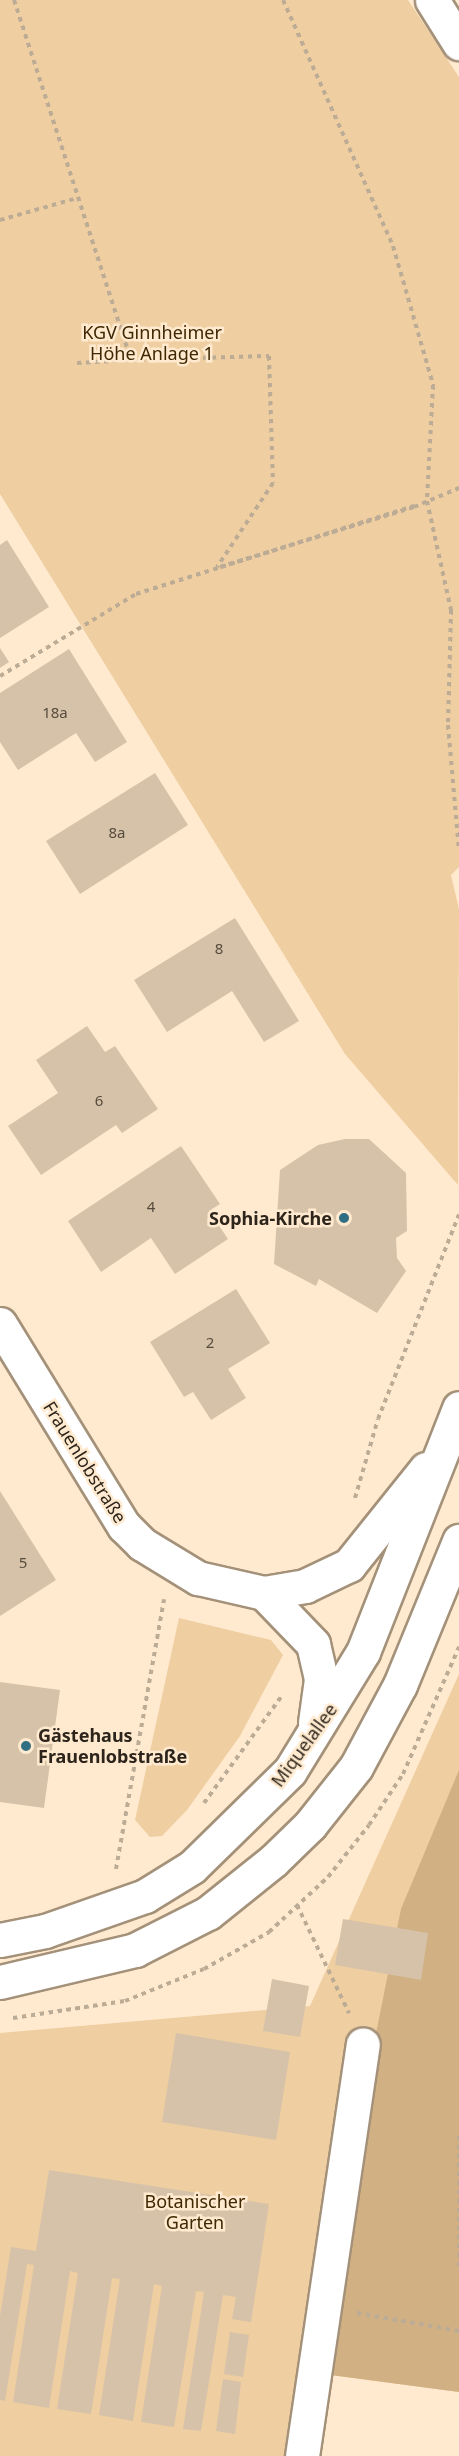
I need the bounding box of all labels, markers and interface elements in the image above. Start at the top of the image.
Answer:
park label: KGV Ginnheimer Höhe Anlage 1 [82,322,222,364]
house number: 18a [42,704,68,722]
house number: 8a [109,824,125,842]
house number: 8 [215,940,223,958]
house number: 6 [95,1092,103,1110]
house number: 4 [147,1198,155,1216]
place label: Sophia-Kirche [209,1207,332,1229]
marker: Sophia-Kirche [337,1211,351,1225]
house number: 2 [206,1334,214,1352]
street label: Frauenlobstraße [39,1397,131,1527]
house number: 5 [19,1554,27,1572]
street label: Miquelallee [267,1699,341,1791]
place label: Gästehaus Frauenlobstraße [38,1725,187,1768]
marker: Gästehaus Frauenlobstraße [19,1739,33,1753]
park label: Botanischer Garten [145,2191,245,2234]

